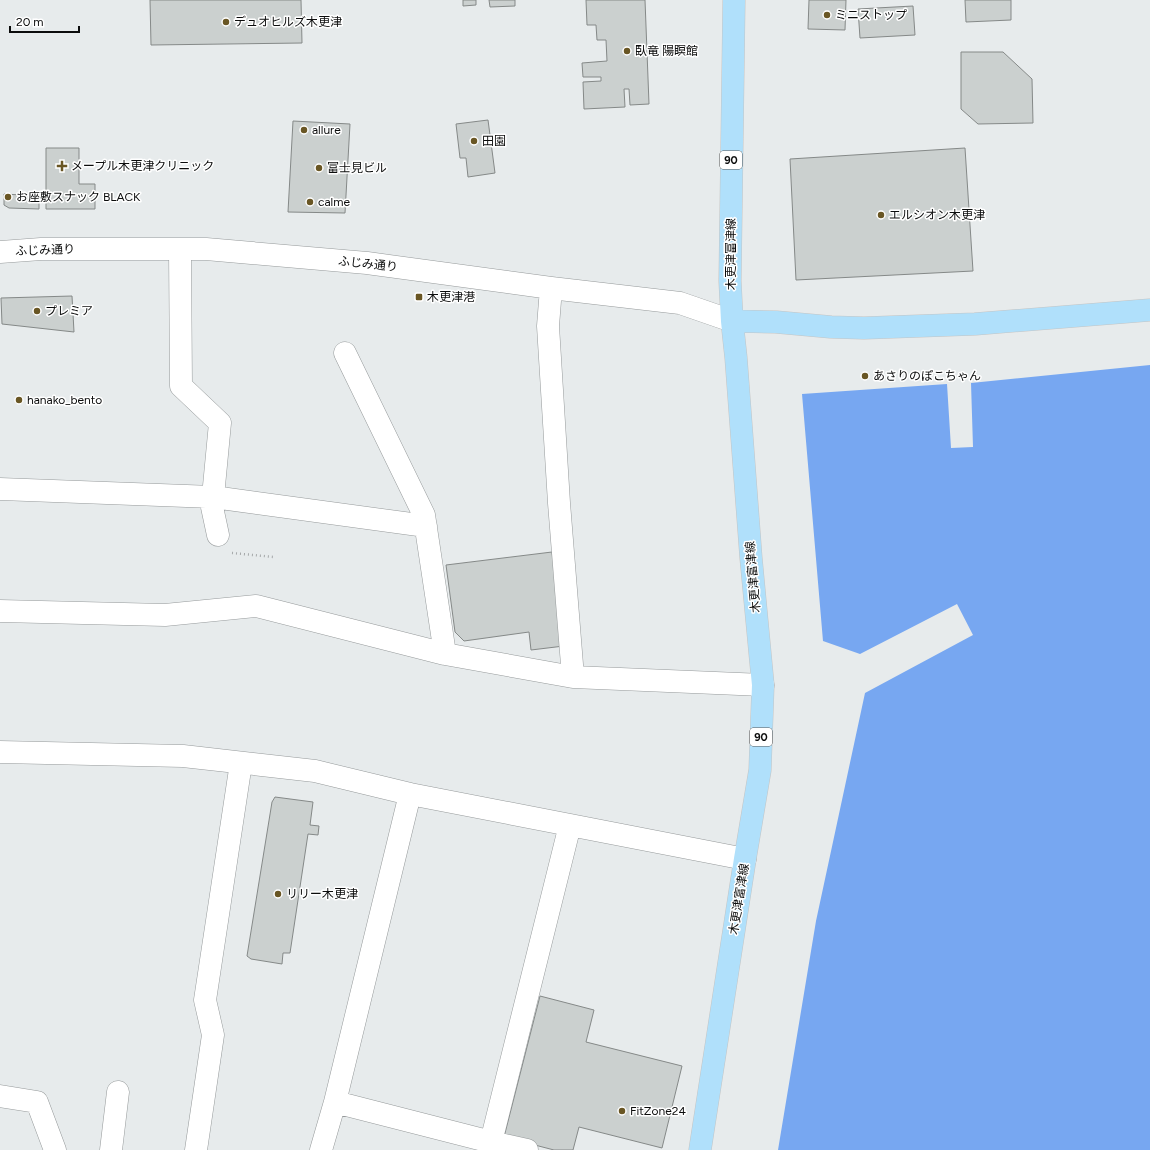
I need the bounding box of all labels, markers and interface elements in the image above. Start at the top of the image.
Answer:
scale bar [10,8,79,34]
place label: ミニストップ [835,8,907,22]
marker: ミニストップ [822,10,832,20]
text: 20 m [16,15,44,29]
place label: デュオヒルズ木更津 [234,15,342,29]
marker: デュオヒルズ木更津 [221,17,231,27]
place label: 臥竜 陽瞑館 [635,44,698,58]
marker: 臥竜 陽瞑館 [622,46,632,56]
place label: allure [312,123,341,137]
marker: allure [299,125,309,135]
place label: 田園 [482,134,506,148]
marker: 田園 [469,136,479,146]
road number: 90 [720,151,742,169]
place label: メープル木更津クリニック [71,159,214,173]
marker: メープル木更津クリニック [56,160,68,172]
place label: 富士見ビル [327,161,387,175]
marker: 富士見ビル [314,163,324,173]
place label: お座敷スナック BLACK [16,190,141,204]
marker: お座敷スナック BLACK [3,192,13,202]
place label: calme [318,195,350,209]
marker: calme [305,197,315,207]
place label: エルシオン木更津 [889,208,985,222]
marker: エルシオン木更津 [876,210,886,220]
street label: 木更津富津線 [724,218,738,290]
street label: ふじみ通り [15,242,75,258]
street label: ふじみ通り [337,254,399,274]
place label: 木更津港 [427,290,475,304]
marker: 木更津港 [414,292,424,302]
place label: プレミア [45,304,93,318]
marker: プレミア [32,306,42,316]
place label: あさりのぽこちゃん [873,369,981,383]
marker: あさりのぽこちゃん [860,371,870,381]
place label: hanako_bento [27,393,102,407]
marker: hanako_bento [14,395,24,405]
street label: 木更津富津線 [743,541,763,613]
road number: 90 [750,728,772,746]
street label: 木更津富津線 [726,862,752,936]
place label: リリー木更津 [286,887,358,901]
marker: リリー木更津 [273,889,283,899]
place label: FitZone24 [630,1104,686,1118]
marker: FitZone24 [617,1106,627,1116]

